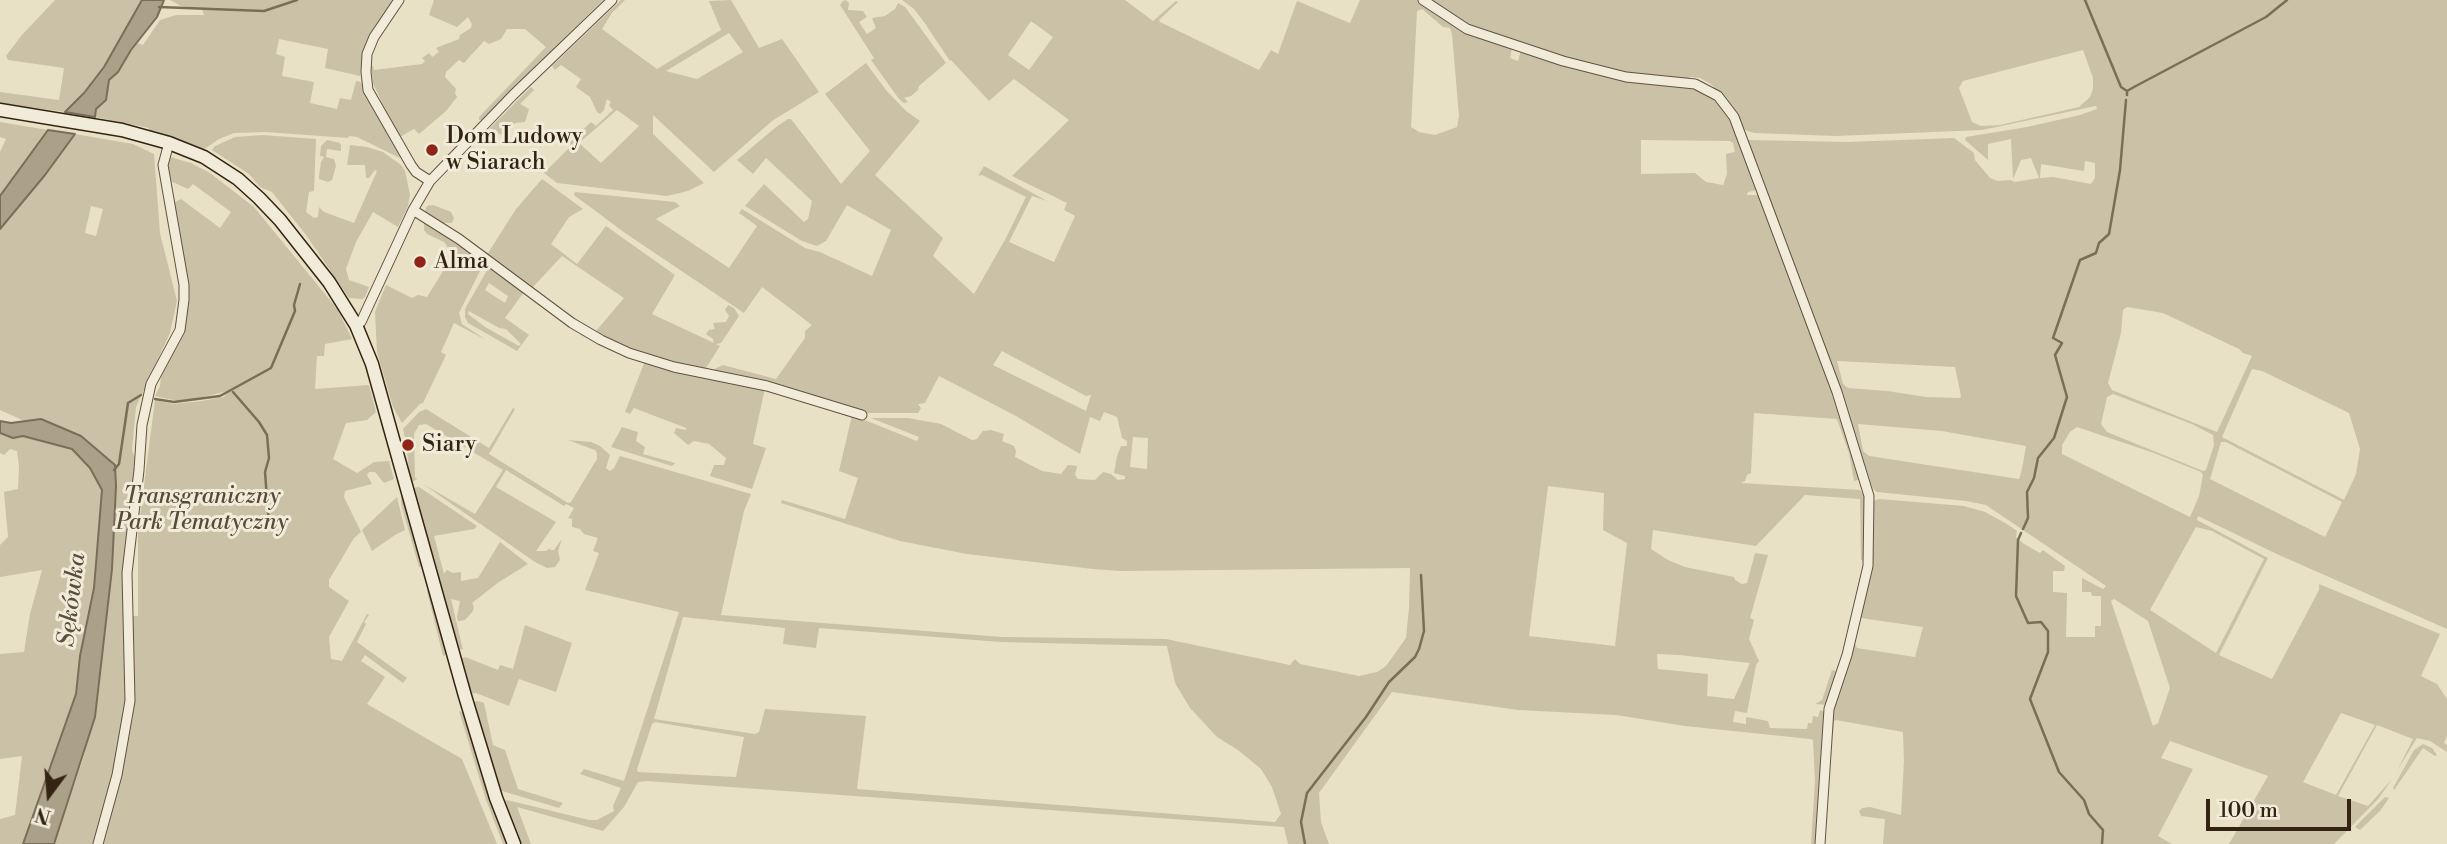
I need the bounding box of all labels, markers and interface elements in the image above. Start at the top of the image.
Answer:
place label: Dom Ludowy w Siarach [446,123,583,177]
marker: Dom Ludowy w Siarach [424,142,440,158]
place label: Alma [434,248,488,276]
marker: Alma [412,254,428,270]
place label: Siary [422,431,476,459]
marker: Siary [400,437,416,453]
park label: Transgraniczny Park Tematyczny [116,483,288,537]
water label: Sękówka [53,551,93,649]
north arrow [14,760,84,830]
scale bar [2209,784,2354,828]
text: 100 m [2219,798,2278,824]
text: N [33,802,54,829]

